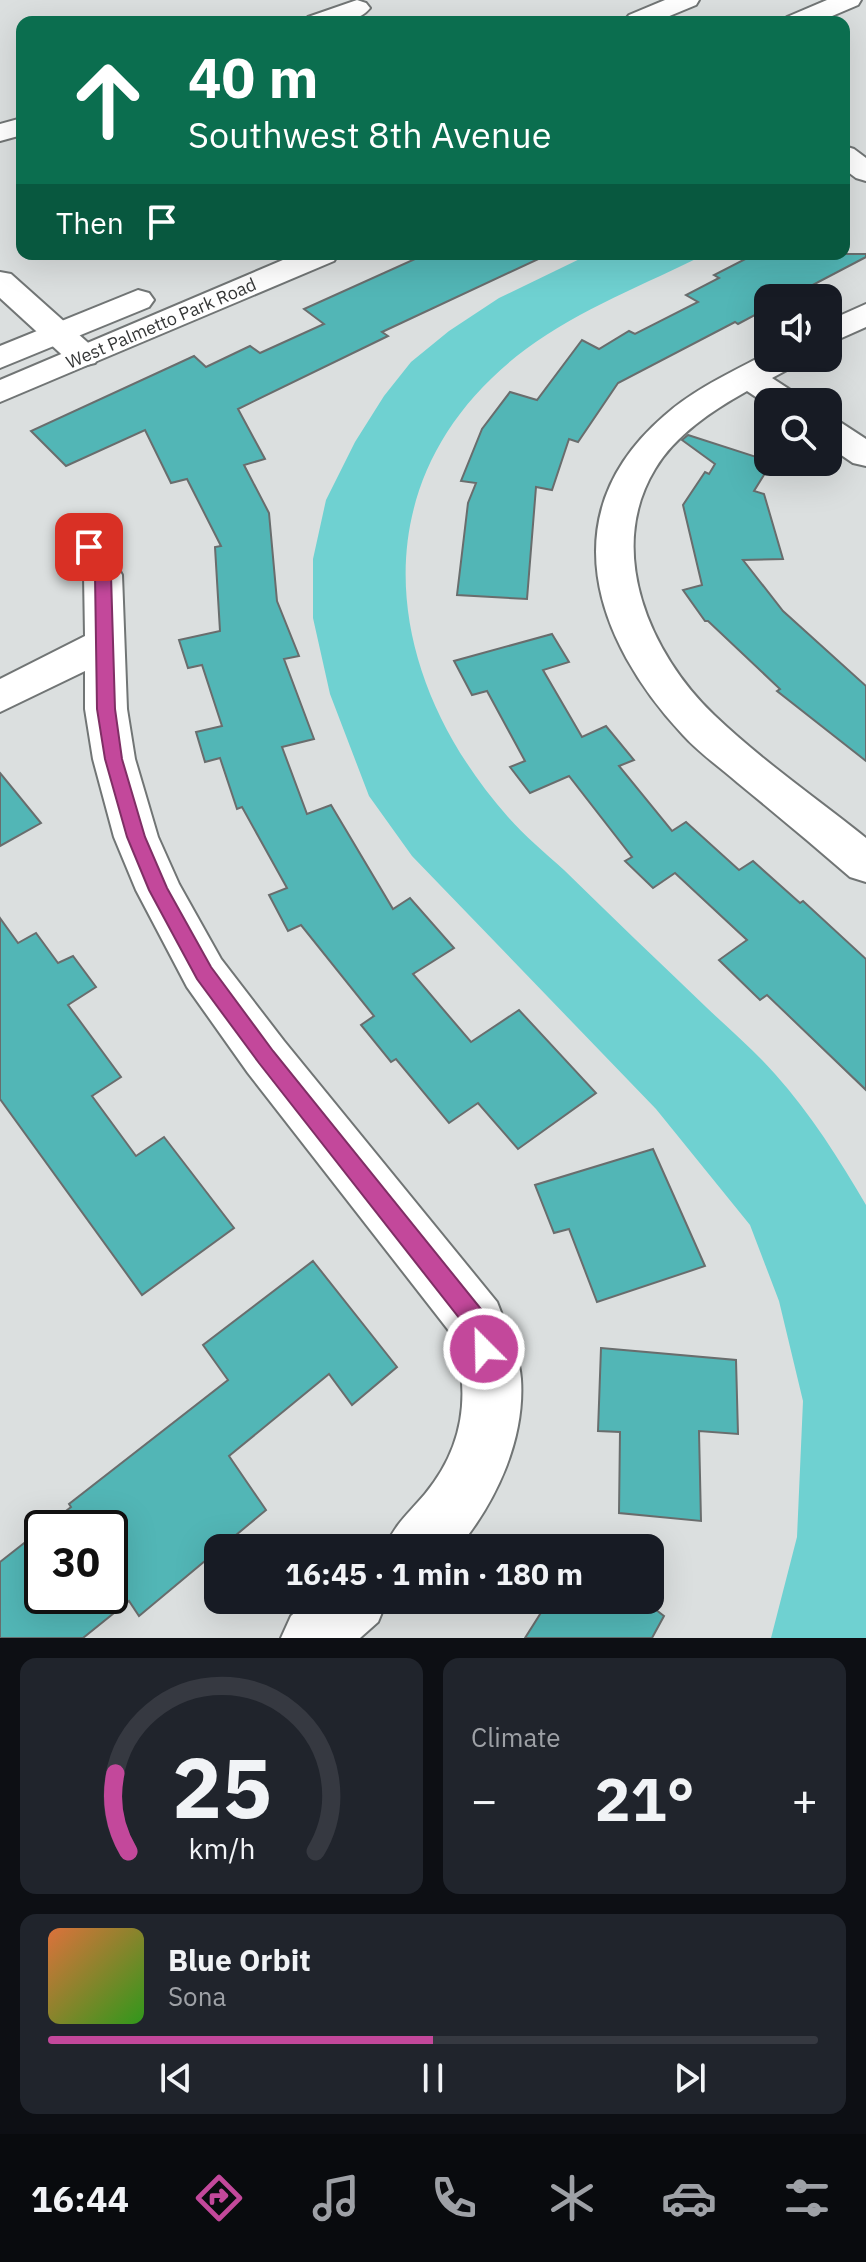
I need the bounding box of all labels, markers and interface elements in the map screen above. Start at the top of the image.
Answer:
text: 40 m [188,41,318,113]
icon: ahead [56,48,160,152]
text: Southwest 8th Avenue [188,111,551,158]
icon: arrive [140,200,184,244]
text: Then [56,203,124,242]
street label: West Palmetto Park Road [62,272,260,374]
map controls [754,284,842,476]
button: sound [754,284,842,372]
button: search [754,388,842,476]
pin [55,513,123,581]
icon: arrive [67,525,111,569]
position arrow [442,1307,526,1391]
speed limit sign: 30 [24,1510,128,1614]
text: 16:45 · 1 min · 180 m [285,1554,583,1593]
text: Climate [471,1720,561,1754]
text: 25 [172,1733,271,1841]
text: 21° [594,1759,695,1838]
text: − [471,1771,497,1828]
text: + [792,1771,818,1828]
text: km/h [188,1830,255,1867]
text: Blue Orbit [168,1940,311,1979]
text: Sona [168,1979,226,2013]
icon: previous [154,2056,198,2100]
icon: pause [411,2056,455,2100]
icon: next [668,2056,712,2100]
icon: directions [191,2170,247,2226]
icon: music [308,2170,364,2226]
icon: phone [426,2170,482,2226]
icon: climate [544,2170,600,2226]
icon: car [661,2170,717,2226]
icon: filters [779,2170,835,2226]
text: 16:44 [31,2175,129,2222]

